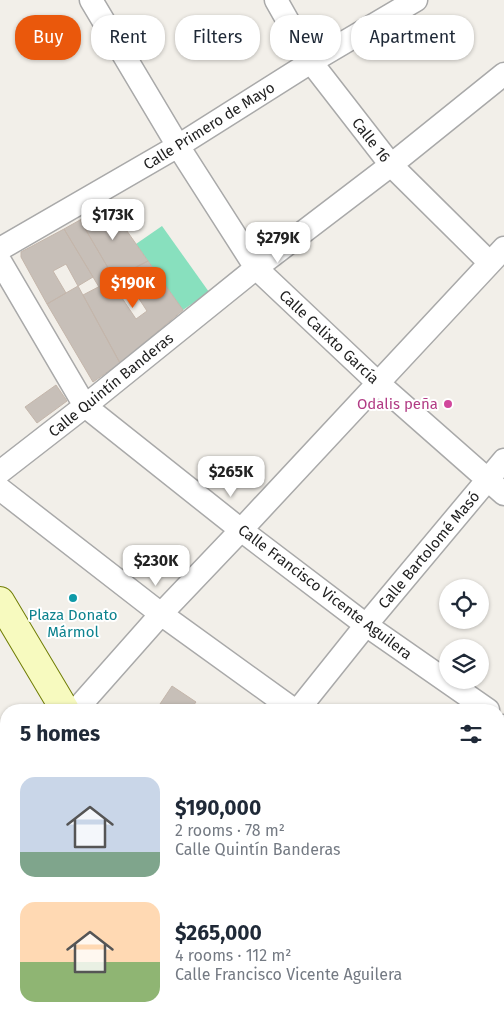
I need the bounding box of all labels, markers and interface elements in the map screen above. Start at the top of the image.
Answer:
chip: Buy [15,15,81,60]
chip: Rent [91,15,165,60]
chip: Filters [175,15,260,60]
chip: New [270,15,341,60]
chip: Apartment [351,15,474,60]
street label: Calle Primero de Mayo [140,78,278,174]
street label: Calle 16 [348,114,394,166]
pin: $173K [78,198,148,241]
text: $173K [92,205,134,224]
pin: $279K [243,222,313,264]
text: $279K [256,228,300,247]
pin: $190K [98,266,168,309]
text: $190K [111,273,155,292]
street label: Calle Calixto García [275,286,383,388]
street label: Calle Quintín Banderas [45,329,177,441]
place label: Odalis peña [357,395,438,413]
marker: Odalis peña [442,398,454,410]
pin: $265K [196,456,266,498]
text: $265K [209,462,253,481]
street label: Calle Bartolomé Masó [375,488,483,612]
street label: Calle Francisco Vicente Aguilera [235,521,415,663]
pin: $230K [121,544,191,587]
text: $230K [134,551,178,570]
map controls [439,579,489,689]
button: locate [439,579,489,629]
marker: Plaza Donato Mármol [67,592,79,604]
place label: Plaza Donato Mármol [29,606,117,641]
button: layers [439,639,489,689]
icon: filters [457,720,485,748]
text: 5 homes [20,721,100,747]
text: $190,000 [175,795,261,821]
icon: home [60,797,120,857]
text: 2 rooms · 78 m² [175,821,285,840]
text: Calle Quintín Banderas [175,840,341,859]
text: $265,000 [175,920,262,946]
icon: home [60,922,120,982]
text: 4 rooms · 112 m² [175,946,291,965]
text: Calle Francisco Vicente Aguilera [175,965,402,984]

